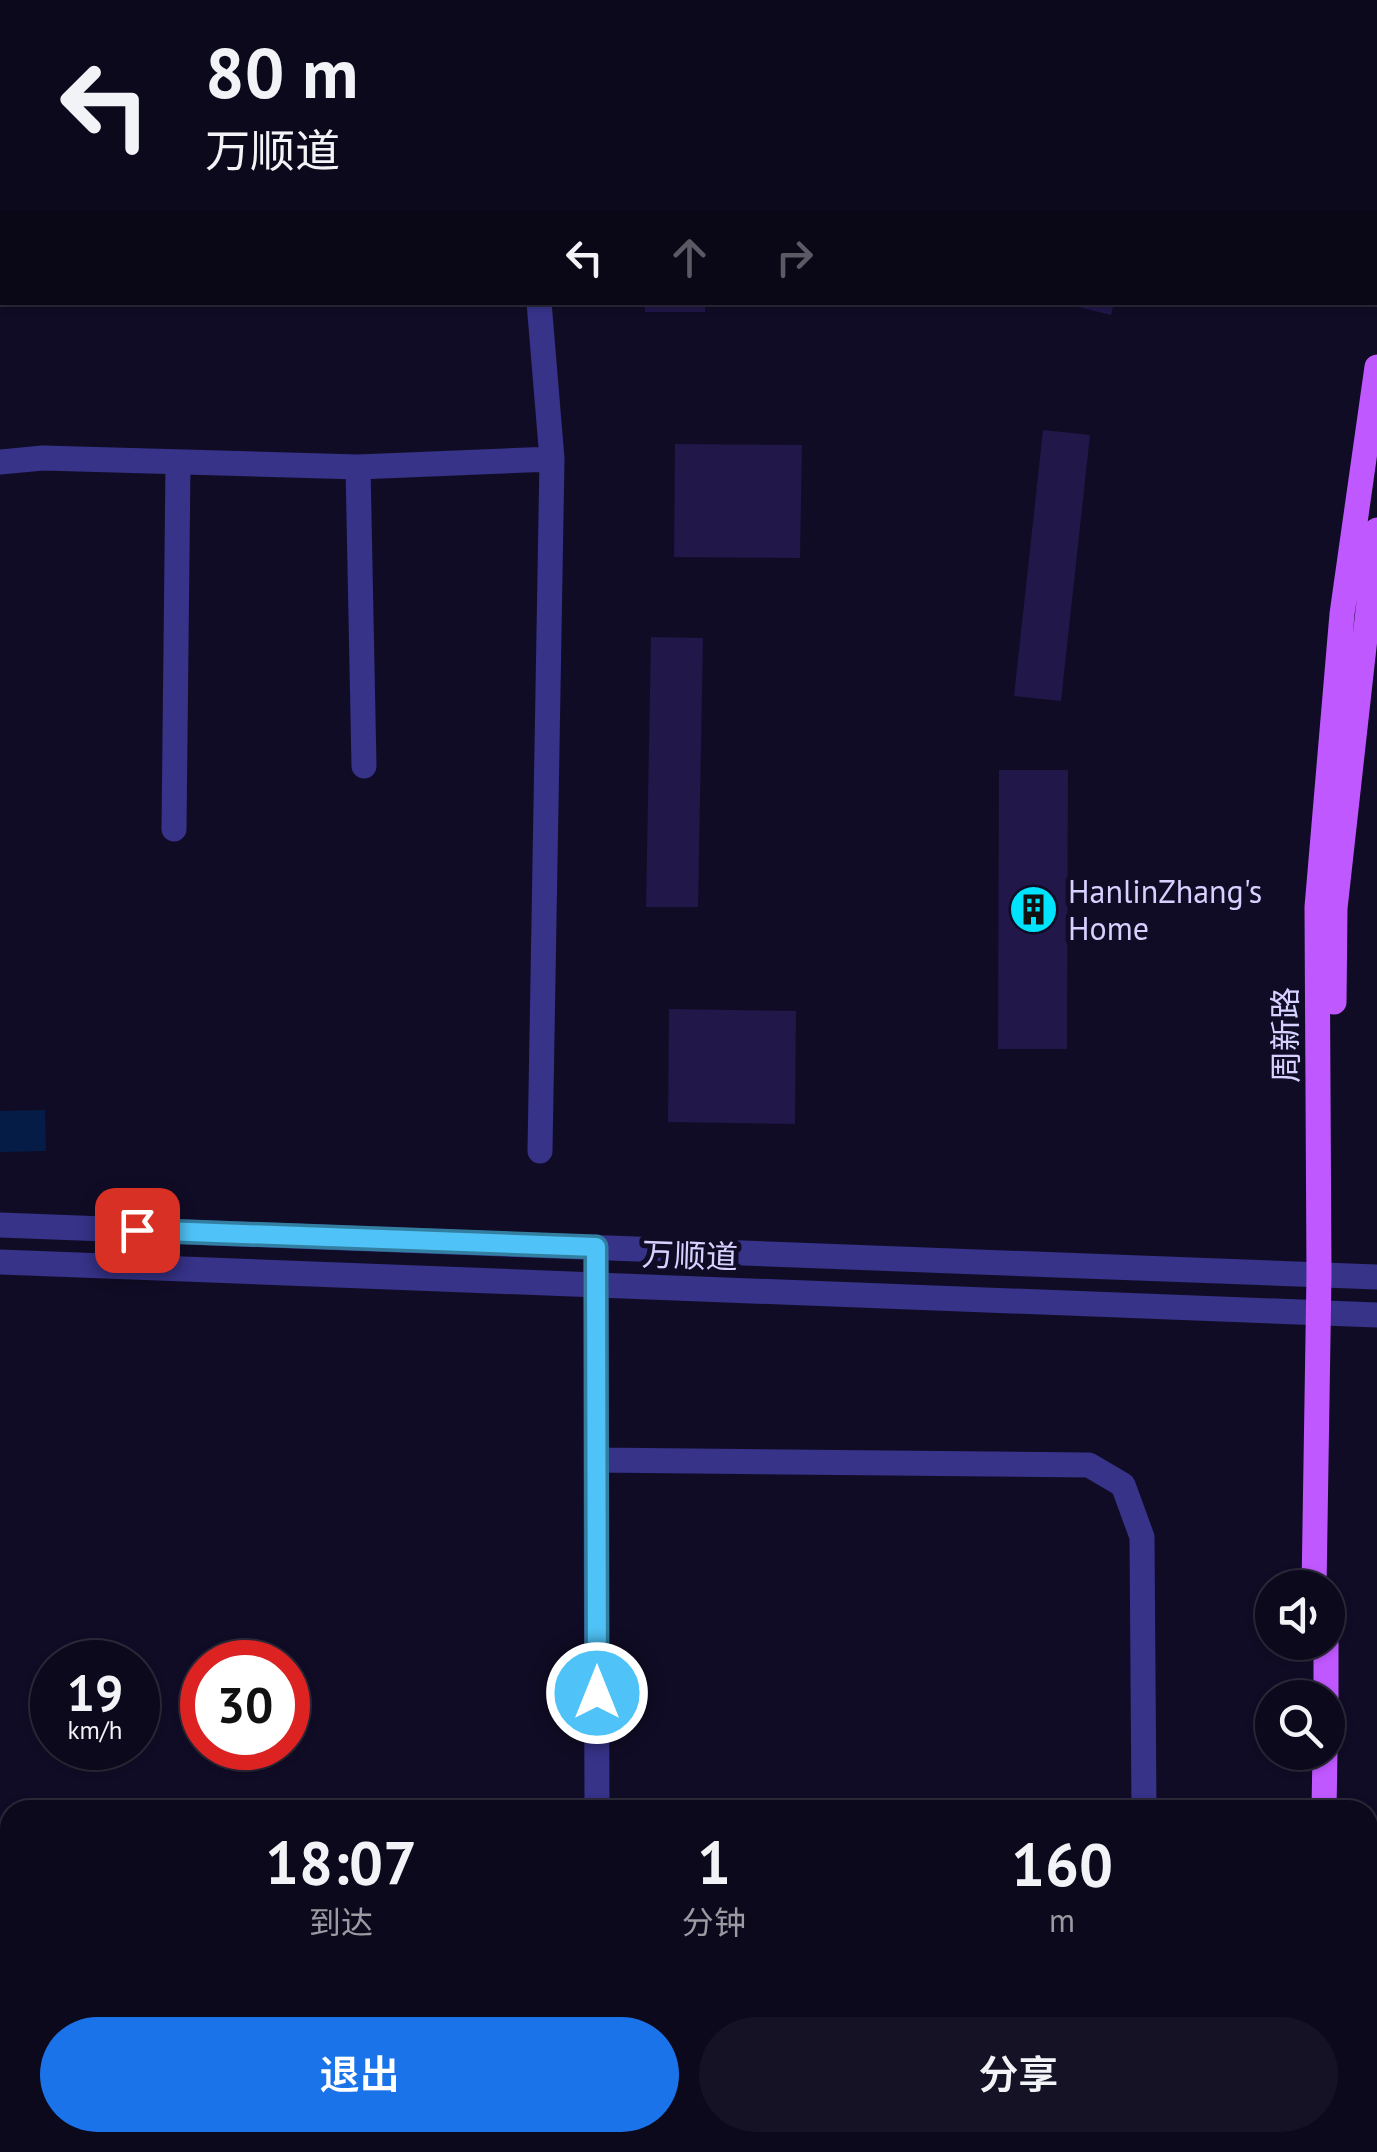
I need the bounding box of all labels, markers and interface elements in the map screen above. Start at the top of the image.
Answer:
text: 80 m [205,27,358,117]
icon: left [40,40,170,170]
text: 万顺道 [205,121,340,179]
icon: left [557,230,612,285]
icon: ahead [662,230,717,285]
icon: right [767,230,822,285]
place label: HanlinZhang's Home [1068,870,1262,949]
building icon: HanlinZhang's Home [1007,883,1059,935]
street label: 周新路 [1264,987,1306,1083]
pin [95,1188,180,1273]
icon: arrive [110,1203,165,1258]
street label: 万顺道 [641,1232,739,1278]
map controls [1255,1570,1345,1770]
button: sound [1255,1570,1345,1660]
speed limit sign: 30 [180,1640,310,1770]
position arrow [545,1641,649,1745]
text: 19 [67,1660,123,1725]
button: search [1255,1680,1345,1770]
text: km/h [68,1714,122,1746]
text: 18:07 [265,1823,417,1901]
text: 1 [697,1823,731,1901]
text: 160 [1011,1825,1113,1903]
text: m [1049,1899,1075,1941]
text: 到达 [309,1901,373,1943]
text: 分钟 [682,1901,746,1943]
button: 退出 [40,2017,679,2132]
button: 分享 [699,2017,1338,2132]

